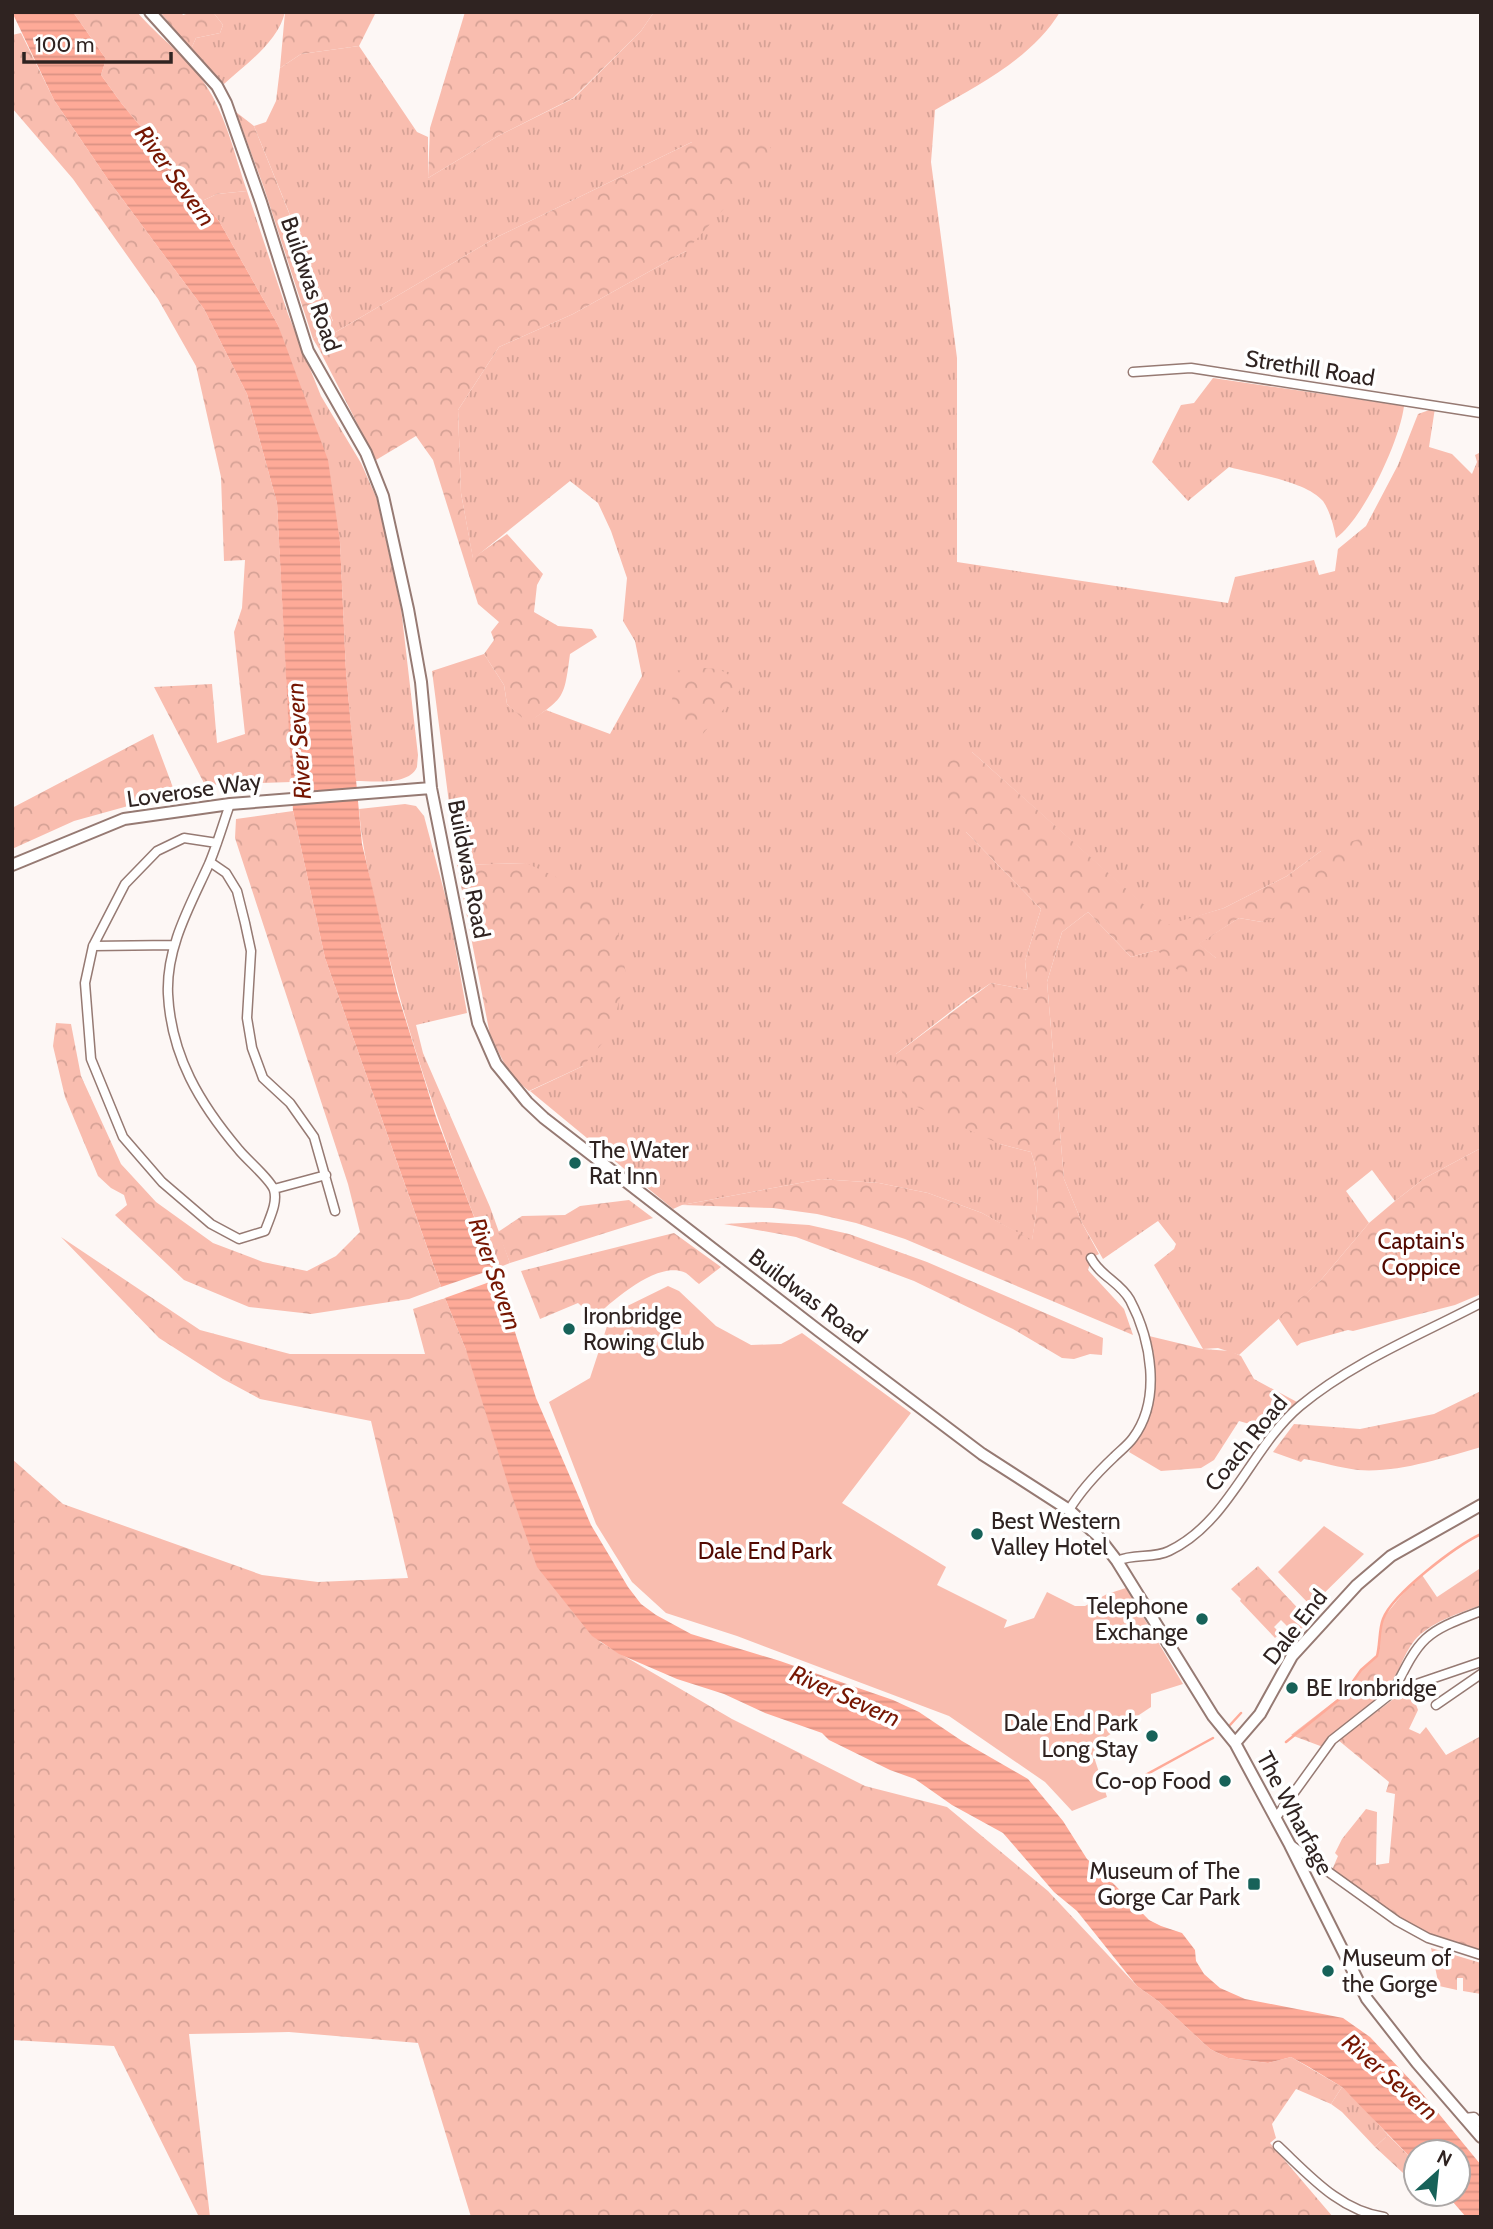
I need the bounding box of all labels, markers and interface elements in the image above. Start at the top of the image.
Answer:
scale bar [24,21,172,65]
text: 100 m [35,32,94,57]
water label: River Severn [129,120,222,232]
street label: Buildwas Road [275,213,347,355]
street label: Strethill Road [1243,344,1377,392]
water label: River Severn [280,682,317,801]
street label: Loverose Way [125,767,264,813]
street label: Buildwas Road [442,797,496,941]
place label: The Water Rat Inn [589,1136,690,1190]
marker: The Water Rat Inn [567,1155,583,1171]
water label: River Severn [463,1214,528,1334]
park label: Captain's Coppice [1377,1227,1465,1281]
street label: Buildwas Road [743,1242,873,1350]
place label: Ironbridge Rowing Club [583,1302,705,1356]
marker: Ironbridge Rowing Club [561,1321,577,1337]
street label: Coach Road [1199,1389,1293,1497]
place label: Best Western Valley Hotel [991,1507,1121,1561]
marker: Best Western Valley Hotel [969,1526,985,1542]
park label: Dale End Park [698,1537,833,1565]
street label: Dale End [1257,1584,1333,1670]
place label: Telephone Exchange [1086,1592,1188,1646]
marker: Telephone Exchange [1194,1611,1210,1627]
water label: River Severn [786,1658,905,1733]
place label: BE Ironbridge [1306,1674,1437,1702]
marker: BE Ironbridge [1284,1680,1300,1696]
place label: Dale End Park Long Stay [1003,1709,1139,1763]
marker: Dale End Park Long Stay [1144,1728,1160,1744]
street label: The Wharfage [1251,1746,1339,1880]
place label: Co-op Food [1095,1767,1211,1795]
marker: Co-op Food [1217,1773,1233,1789]
place label: Museum of The Gorge Car Park [1089,1857,1241,1911]
marker: Museum of The Gorge Car Park [1246,1876,1262,1892]
place label: Museum of the Gorge [1342,1944,1452,1998]
marker: Museum of the Gorge [1320,1963,1336,1979]
water label: River Severn [1337,2027,1444,2126]
north arrow [1402,2138,1472,2208]
text: N [1433,2145,1456,2172]

